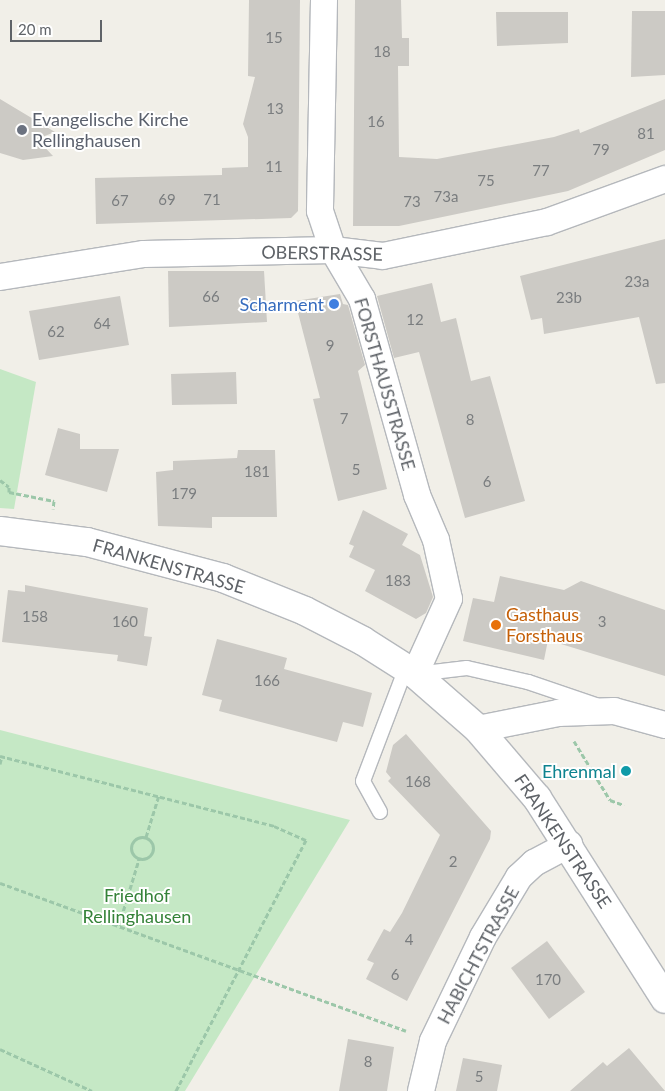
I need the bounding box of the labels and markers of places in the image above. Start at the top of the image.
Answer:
place label: Evangelische Kirche Rellinghausen [32,109,188,152]
marker: Evangelische Kirche Rellinghausen [16,124,28,136]
place label: Scharment [239,293,324,315]
marker: Scharment [328,298,340,310]
place label: Gasthaus Forsthaus [506,604,583,646]
marker: Gasthaus Forsthaus [490,619,502,631]
place label: Ehrenmal [542,760,616,782]
marker: Ehrenmal [620,765,632,777]

